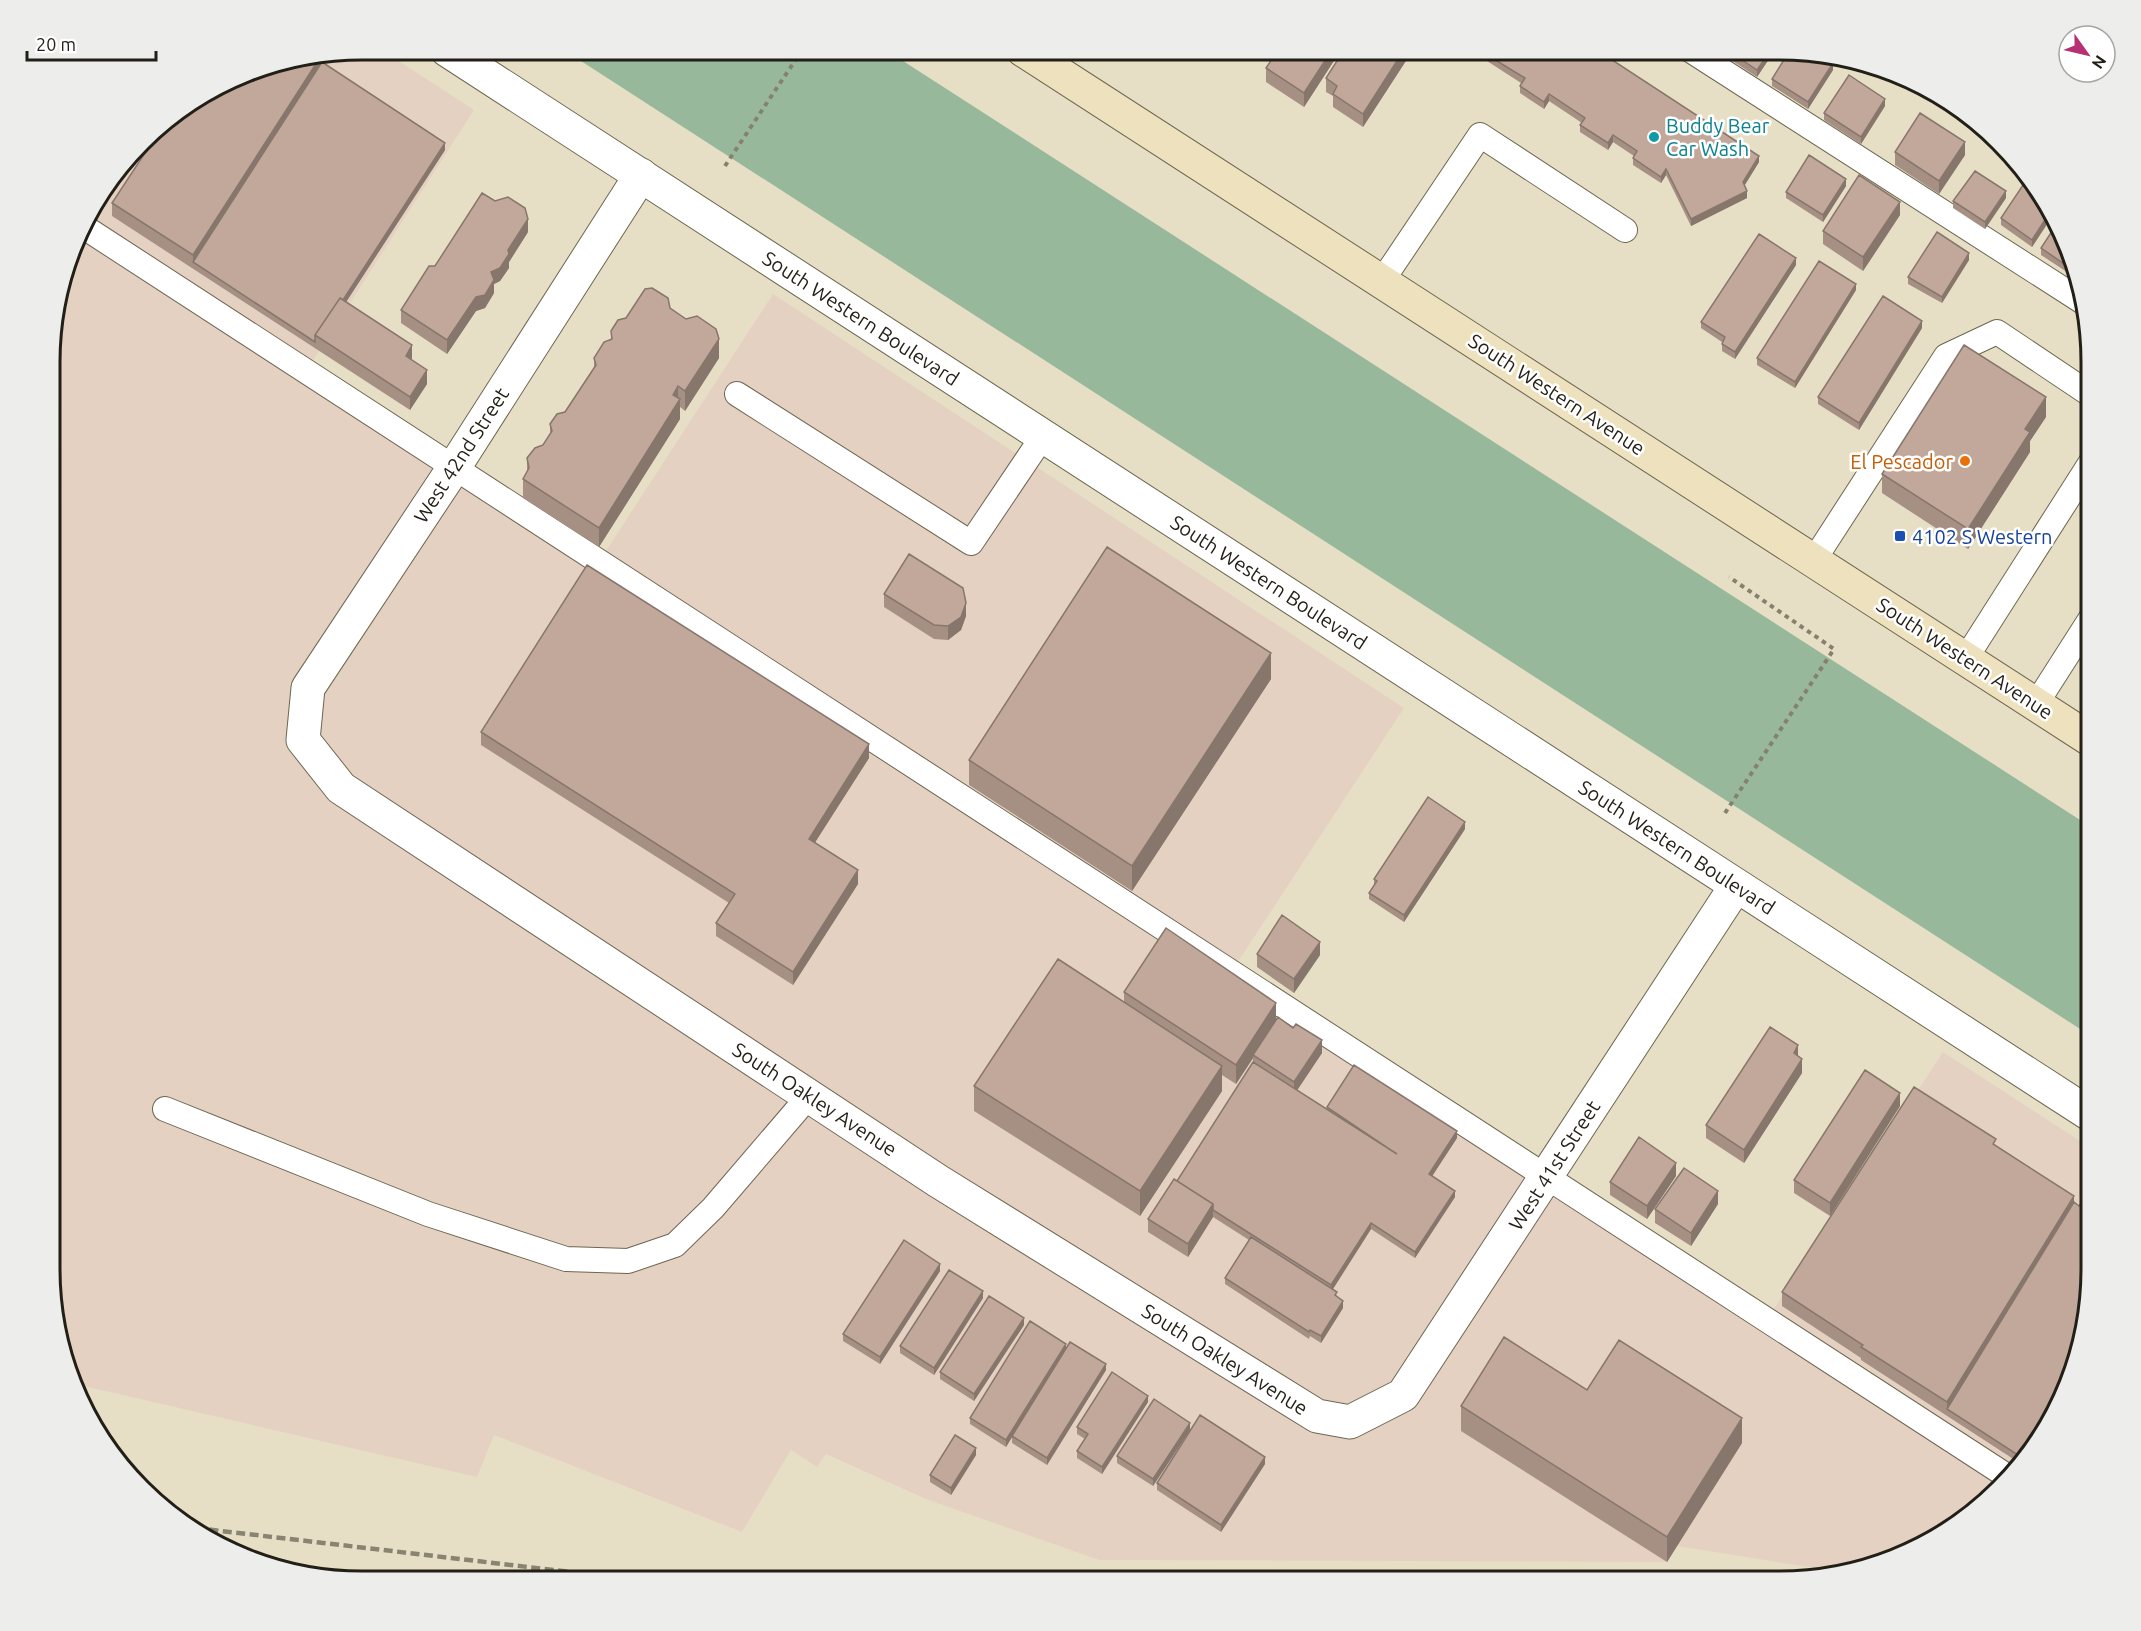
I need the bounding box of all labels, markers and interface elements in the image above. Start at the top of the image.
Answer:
scale bar [27,24,156,62]
north arrow [2057,24,2117,84]
text: 20 m [36,34,76,54]
text: N [2089,52,2110,72]
place label: Buddy Bear Car Wash [1666,114,1770,160]
marker: Buddy Bear Car Wash [1647,130,1661,144]
street label: South Western Boulevard [759,246,963,390]
street label: South Western Avenue [1465,328,1649,460]
street label: West 42nd Street [409,383,513,527]
place label: El Pescador [1850,450,1953,473]
marker: El Pescador [1958,454,1972,468]
street label: South Western Boulevard [1167,510,1371,654]
place label: 4102 S Western [1912,525,2053,548]
marker: 4102 S Western [1893,529,1907,543]
street label: South Western Avenue [1873,592,2057,724]
street label: South Western Boulevard [1575,775,1779,919]
street label: South Oakley Avenue [729,1037,901,1161]
street label: West 41st Street [1504,1096,1605,1234]
street label: South Oakley Avenue [1138,1299,1312,1419]

